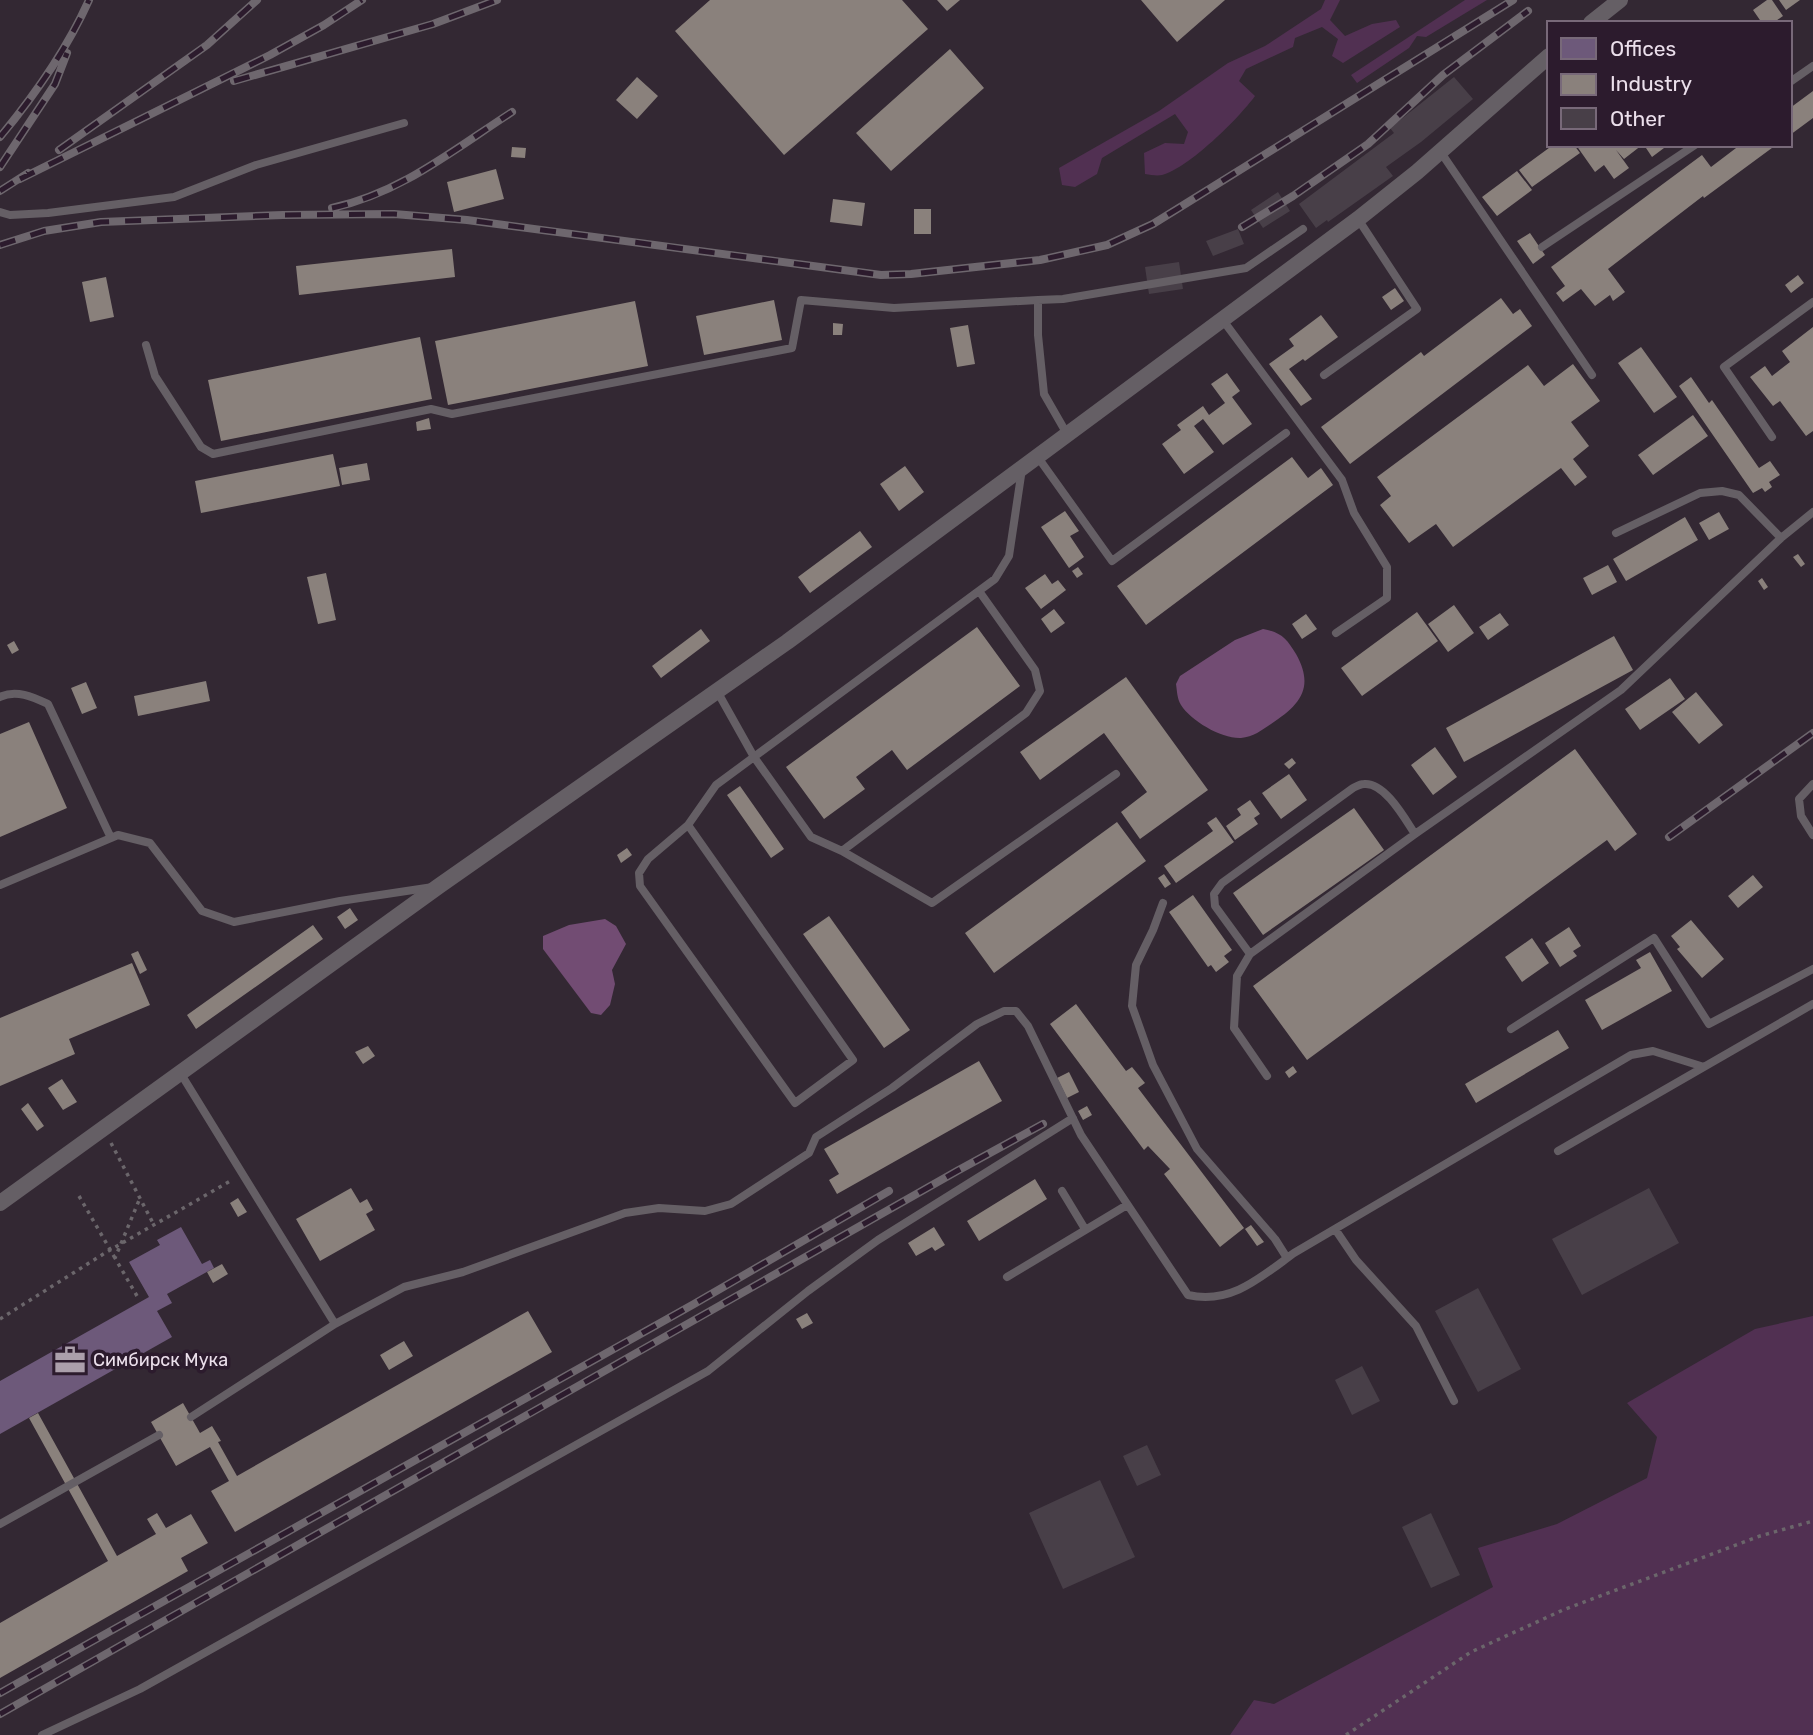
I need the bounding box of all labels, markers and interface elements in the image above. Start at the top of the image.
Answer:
legend [1547,21,1792,147]
text: Offices [1610,36,1676,61]
text: Industry [1610,71,1692,96]
text: Other [1610,106,1665,131]
office icon: Симбирск Мука [53,1343,87,1377]
place label: Симбирск Мука [93,1349,228,1371]

